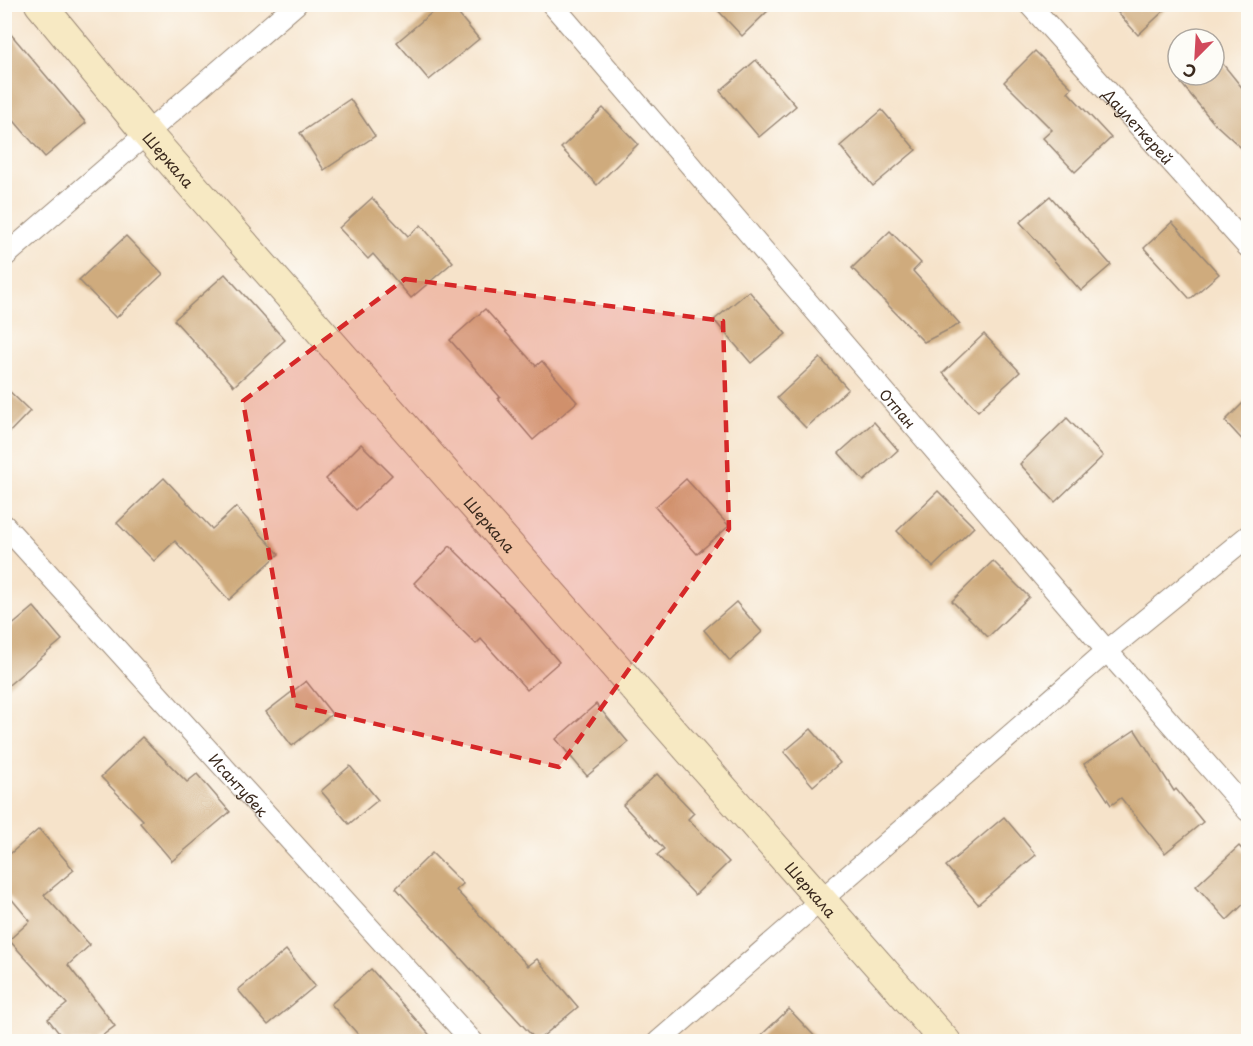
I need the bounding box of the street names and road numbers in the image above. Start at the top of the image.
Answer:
street label: Даулеткерей [1098,82,1179,169]
street label: Шеркала [138,126,201,193]
street label: Отпан [875,383,922,433]
street label: Шеркала [459,491,522,558]
street label: Исантубек [204,747,274,821]
street label: Шеркала [780,856,843,922]

